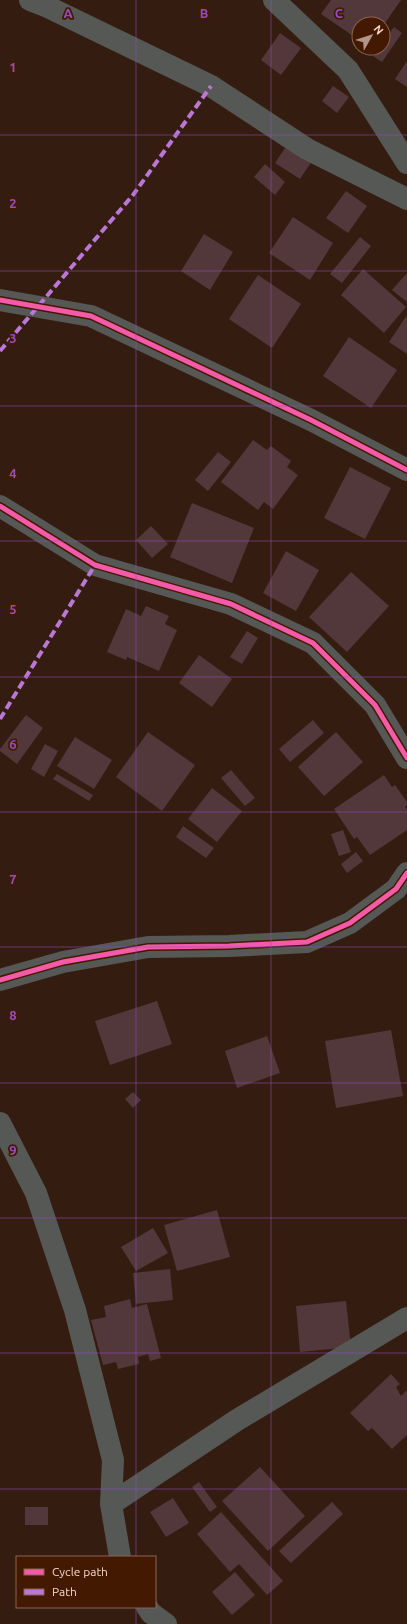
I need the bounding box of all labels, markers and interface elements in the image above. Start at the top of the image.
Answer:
text: A [63,6,73,20]
text: B [200,6,209,20]
text: C [335,6,344,20]
north arrow [351,16,391,56]
text: N [372,23,386,37]
text: 1 [9,60,17,74]
text: 2 [9,196,17,210]
text: 3 [9,331,17,345]
text: 4 [9,466,17,480]
text: 5 [9,602,17,616]
text: 6 [9,737,17,751]
text: 7 [9,872,17,886]
text: 8 [9,1008,17,1022]
text: 9 [9,1143,17,1157]
legend [16,1556,156,1608]
text: Cycle path [52,1565,108,1578]
text: Path [52,1585,77,1598]

